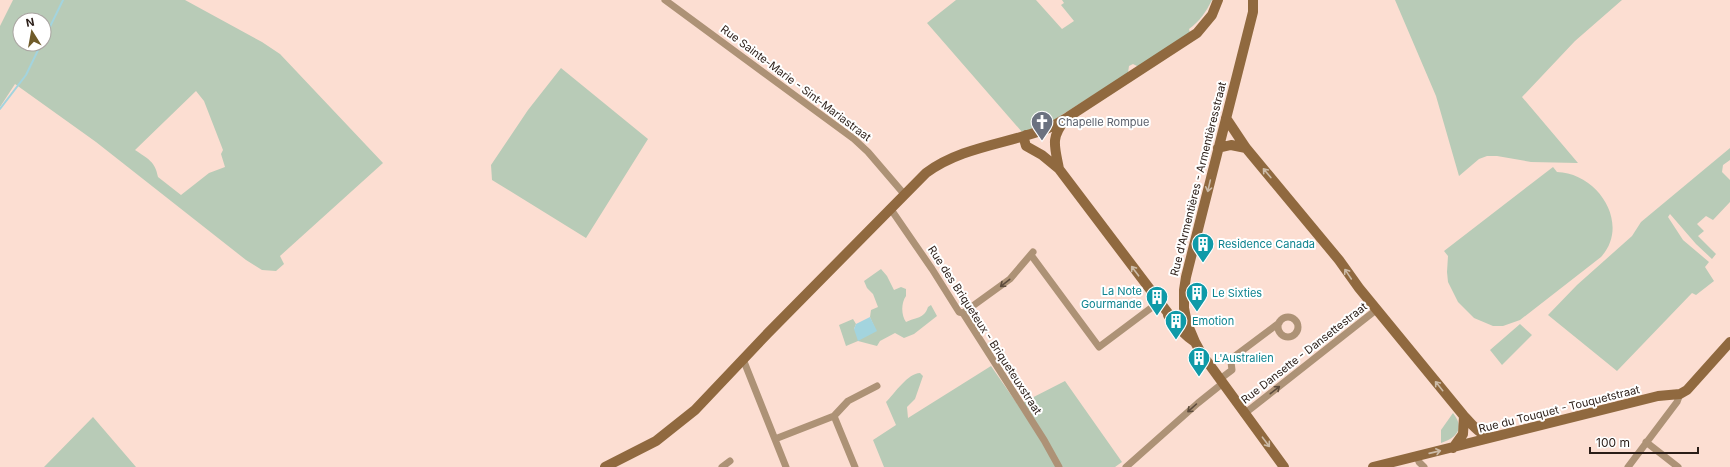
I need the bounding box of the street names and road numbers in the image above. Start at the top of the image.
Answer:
street label: Rue Sainte-Marie - Sint-Mariastraat [718,22,874,144]
street label: Rue d'Armentières - Armentièresstraat [1167,80,1229,278]
street label: Rue des Briqueteux - Briqueteuxstraat [925,243,1045,417]
street label: Rue Dansette - Dansettestraat [1238,299,1370,407]
street label: Rue du Touquet - Touquetstraat [1477,382,1641,436]

